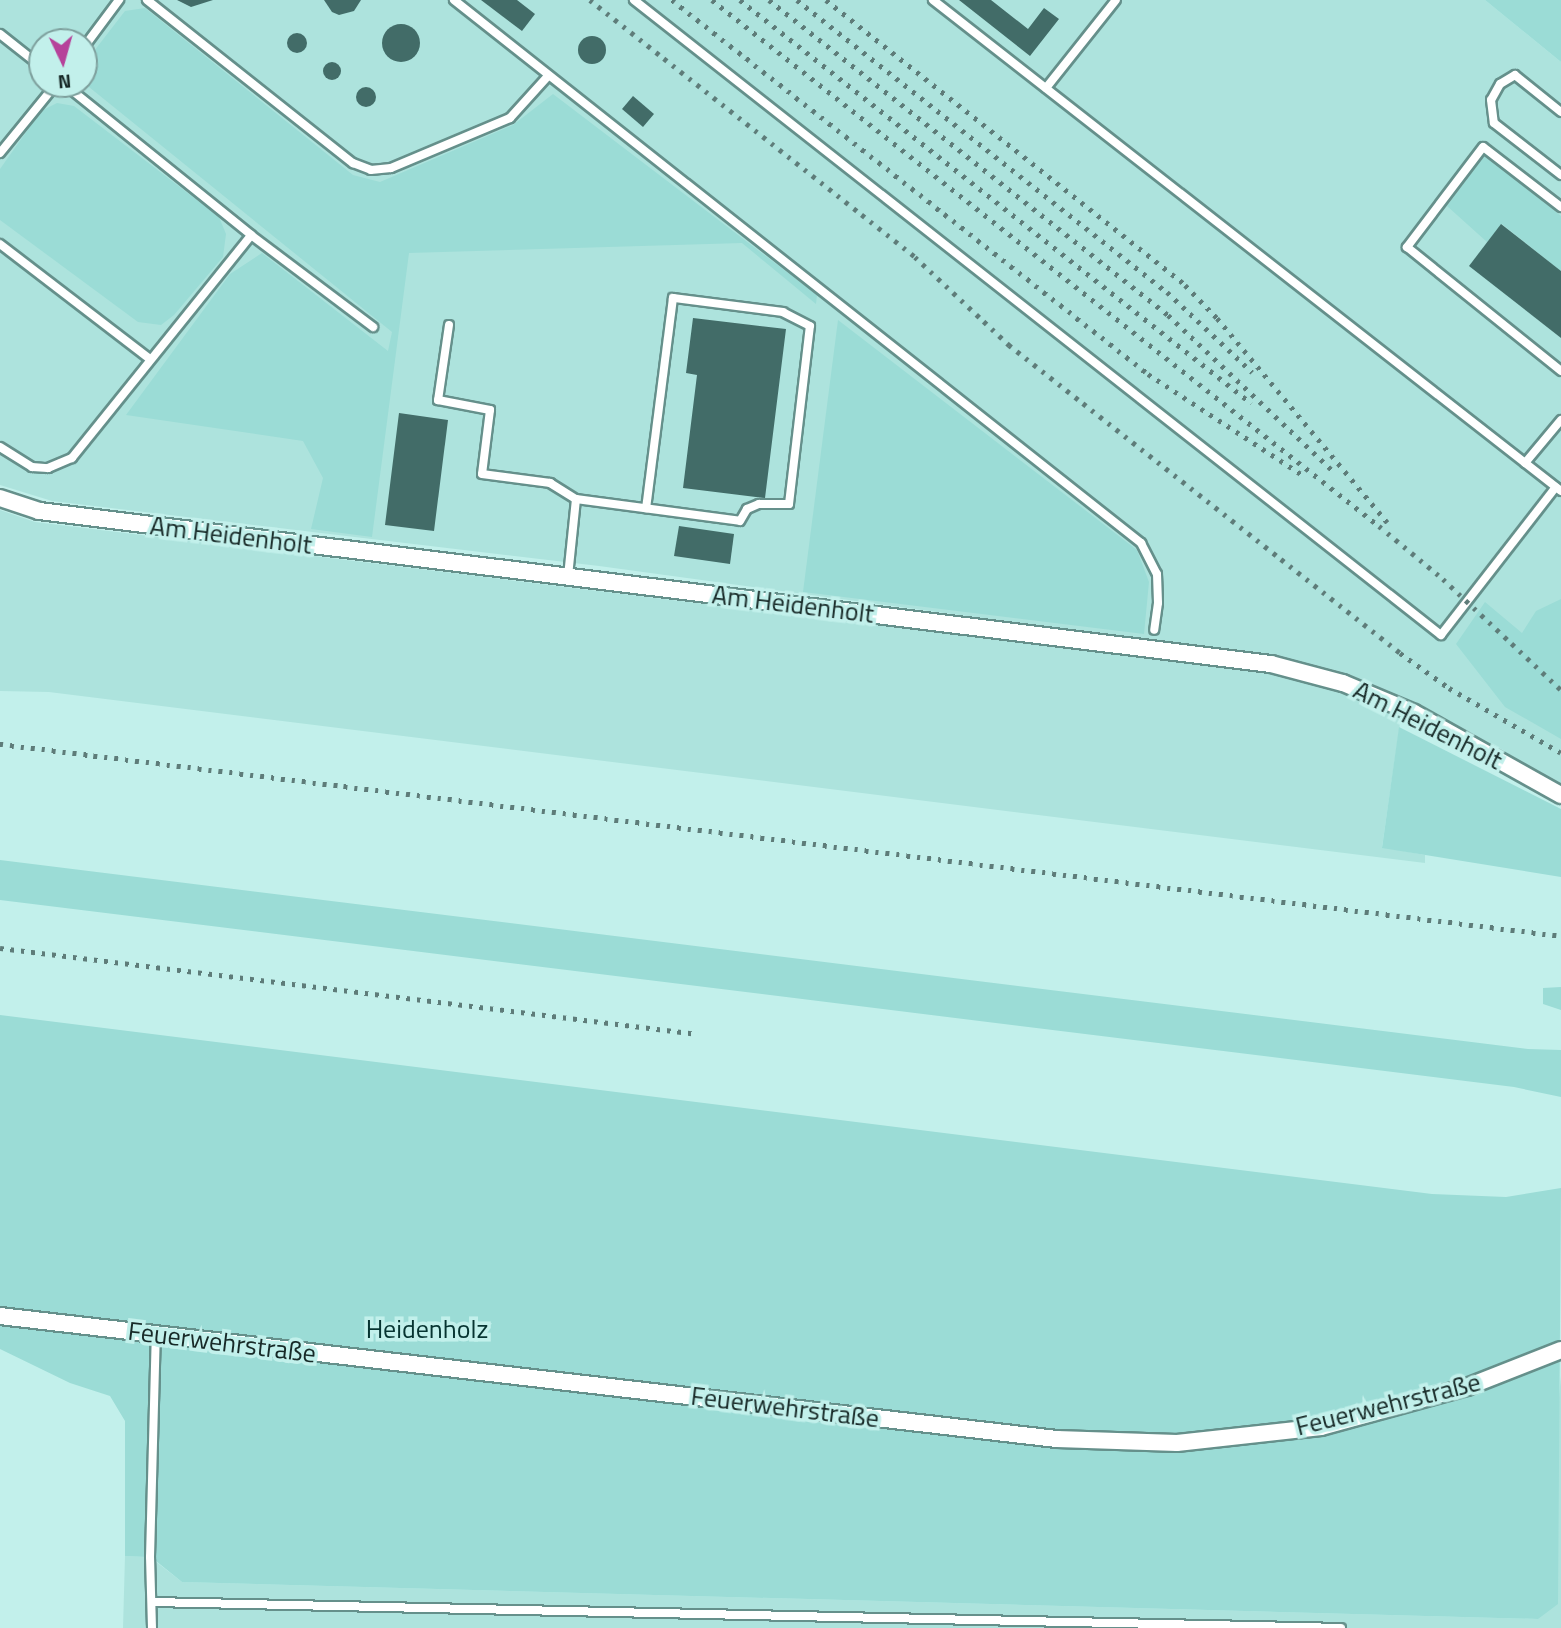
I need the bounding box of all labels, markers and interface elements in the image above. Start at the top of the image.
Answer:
north arrow [28,28,98,98]
text: N [57,67,73,97]
street label: Am Heidenholt [148,510,314,560]
street label: Am Heidenholt [710,579,876,629]
street label: Am Heidenholt [1348,674,1508,776]
park label: Heidenholz [366,1313,488,1345]
street label: Feuerwehrstraße [126,1315,318,1369]
street label: Feuerwehrstraße [1292,1366,1484,1442]
street label: Feuerwehrstraße [689,1380,881,1434]

